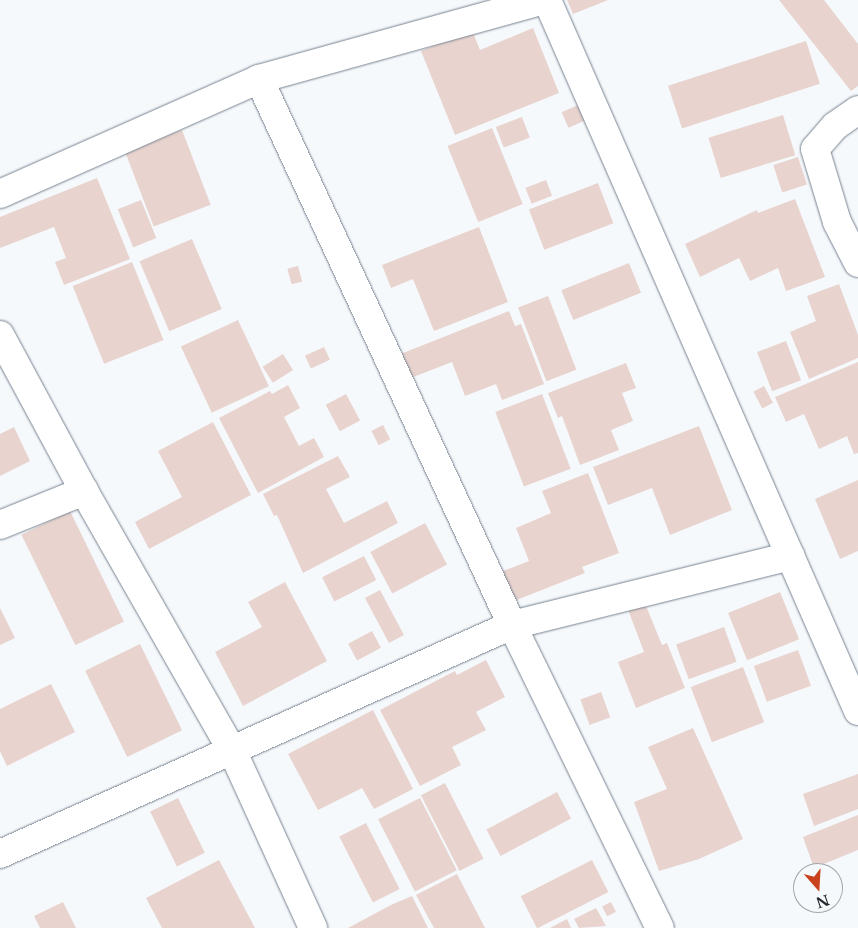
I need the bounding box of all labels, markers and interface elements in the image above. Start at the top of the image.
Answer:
north arrow [793,863,843,913]
text: N [813,891,832,912]

